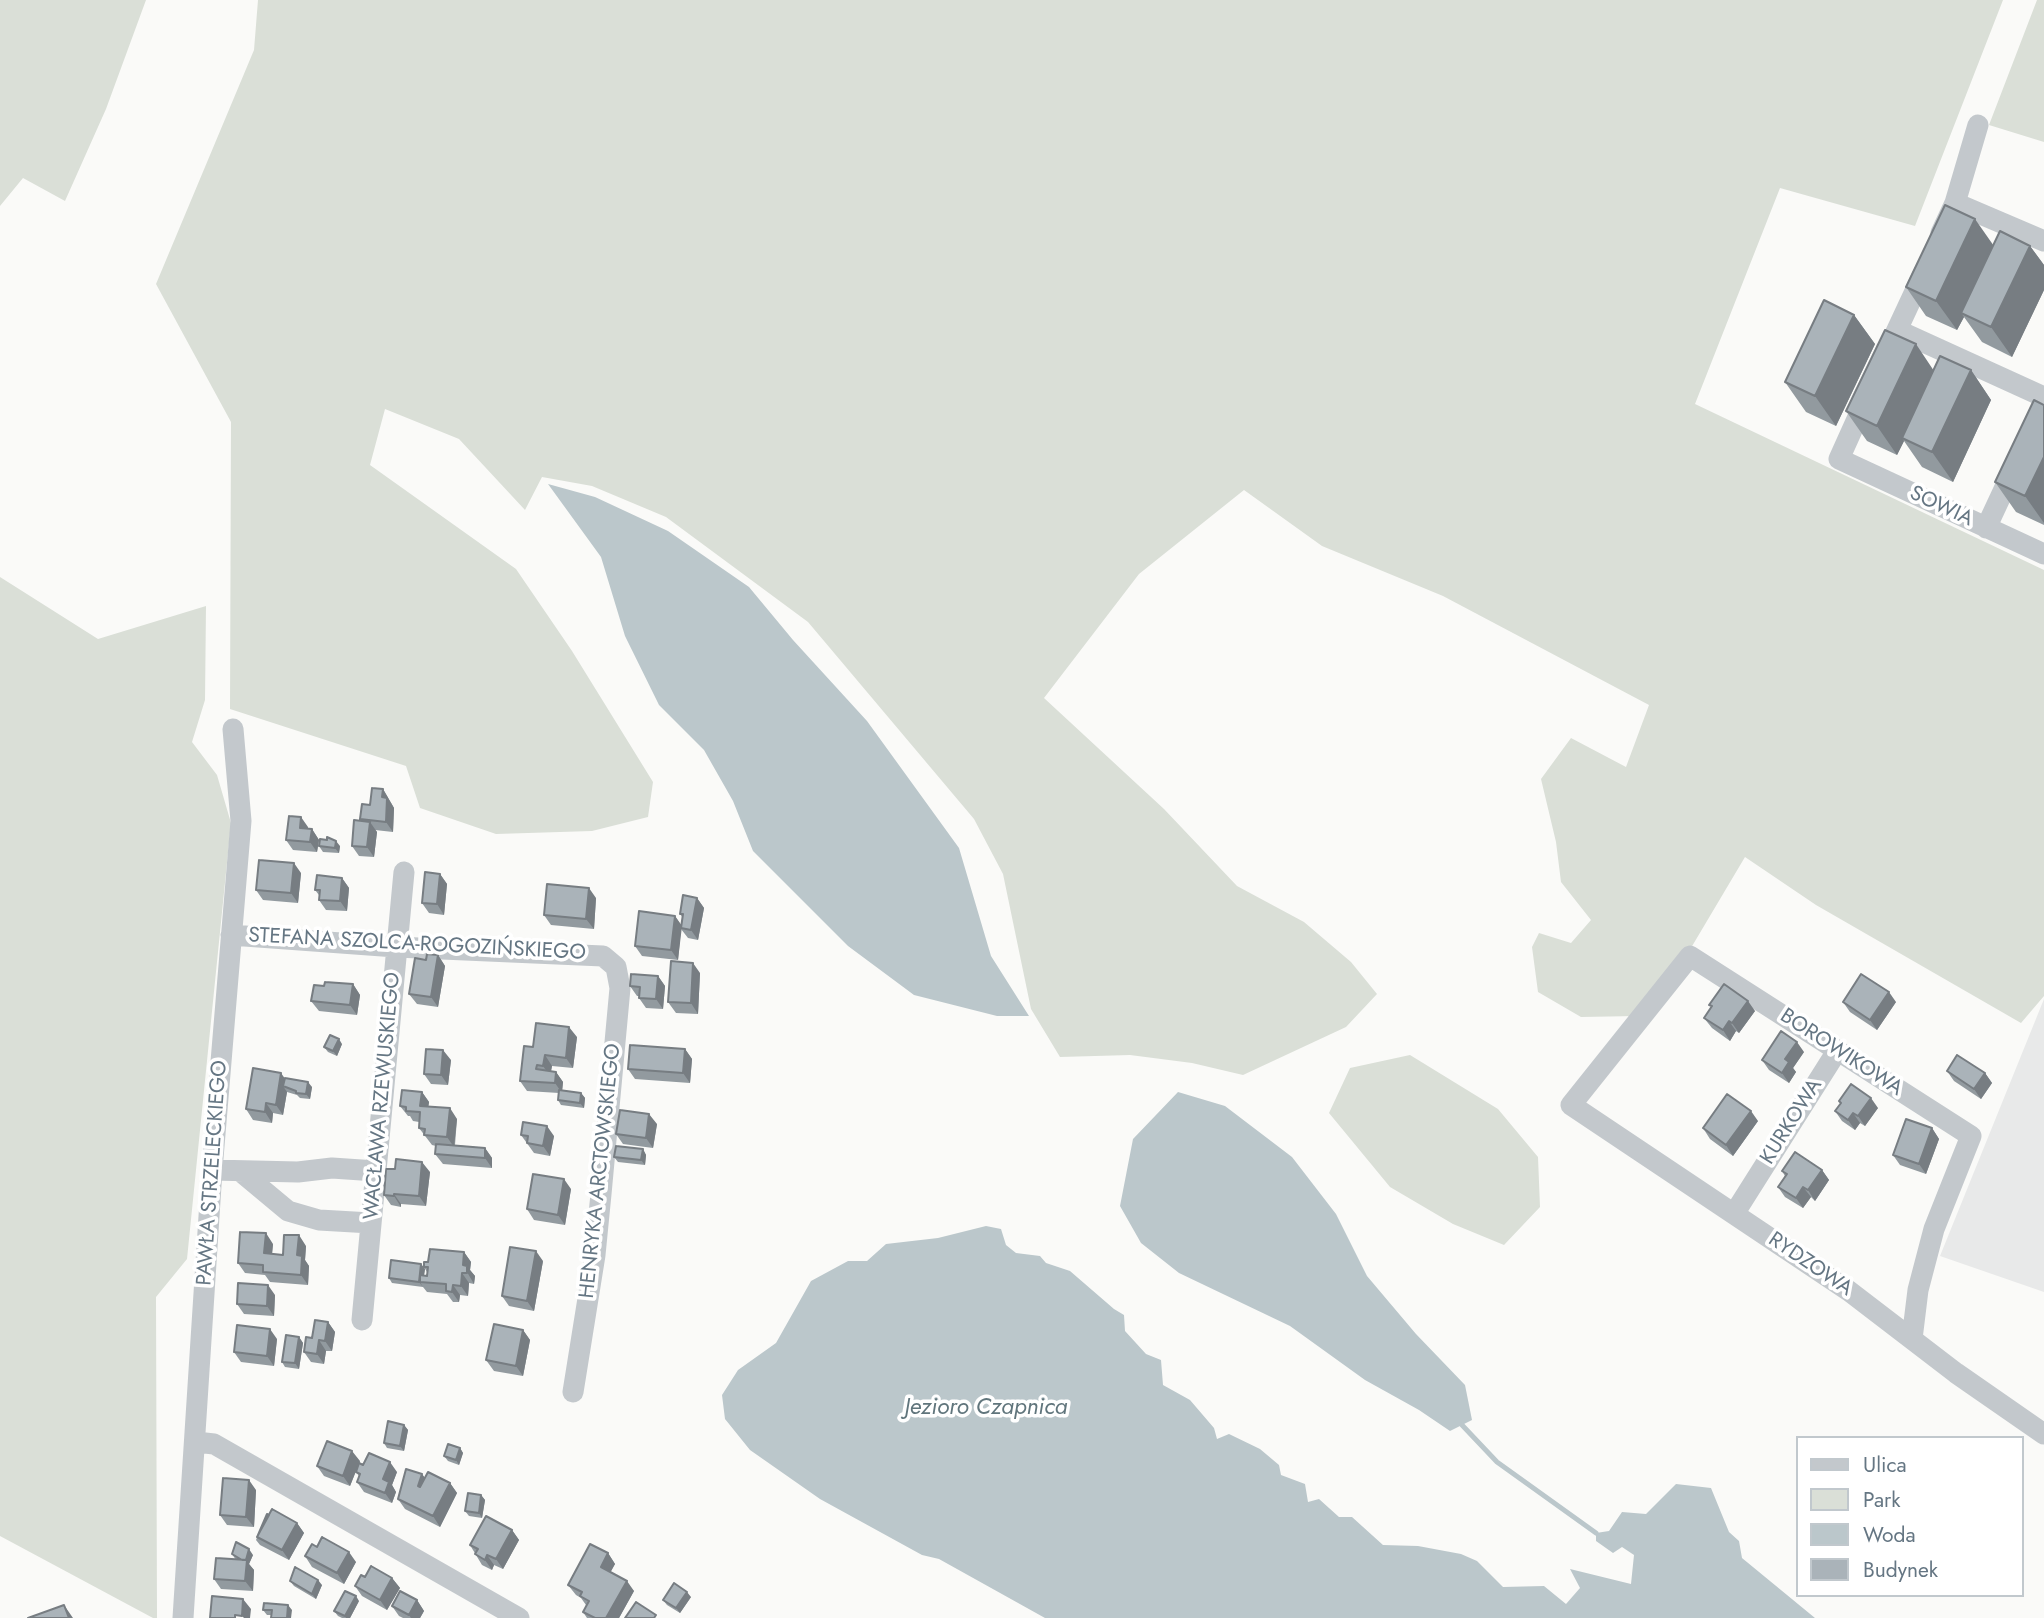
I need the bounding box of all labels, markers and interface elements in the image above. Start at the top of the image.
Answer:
street label: SOWIA [1905,481,1977,533]
street label: STEFANA SZOLCA-ROGOZIŃSKIEGO [247,924,587,966]
street label: WACŁAWA RZEWUSKIEGO [360,971,406,1221]
street label: BOROWIKOWA [1775,1004,1907,1102]
street label: HENRYKA ARCTOWSKIEGO [575,1042,627,1300]
street label: PAWŁA STRZELECKIEGO [193,1060,233,1286]
street label: KURKOWA [1756,1075,1828,1169]
street label: RYDZOWA [1763,1228,1857,1302]
water label: Jezioro Czapnica [904,1394,1068,1422]
legend [1796,1436,2023,1597]
text: Ulica [1863,1450,1907,1480]
text: Park [1863,1485,1900,1515]
text: Woda [1863,1520,1916,1550]
text: Budynek [1863,1555,1938,1585]

